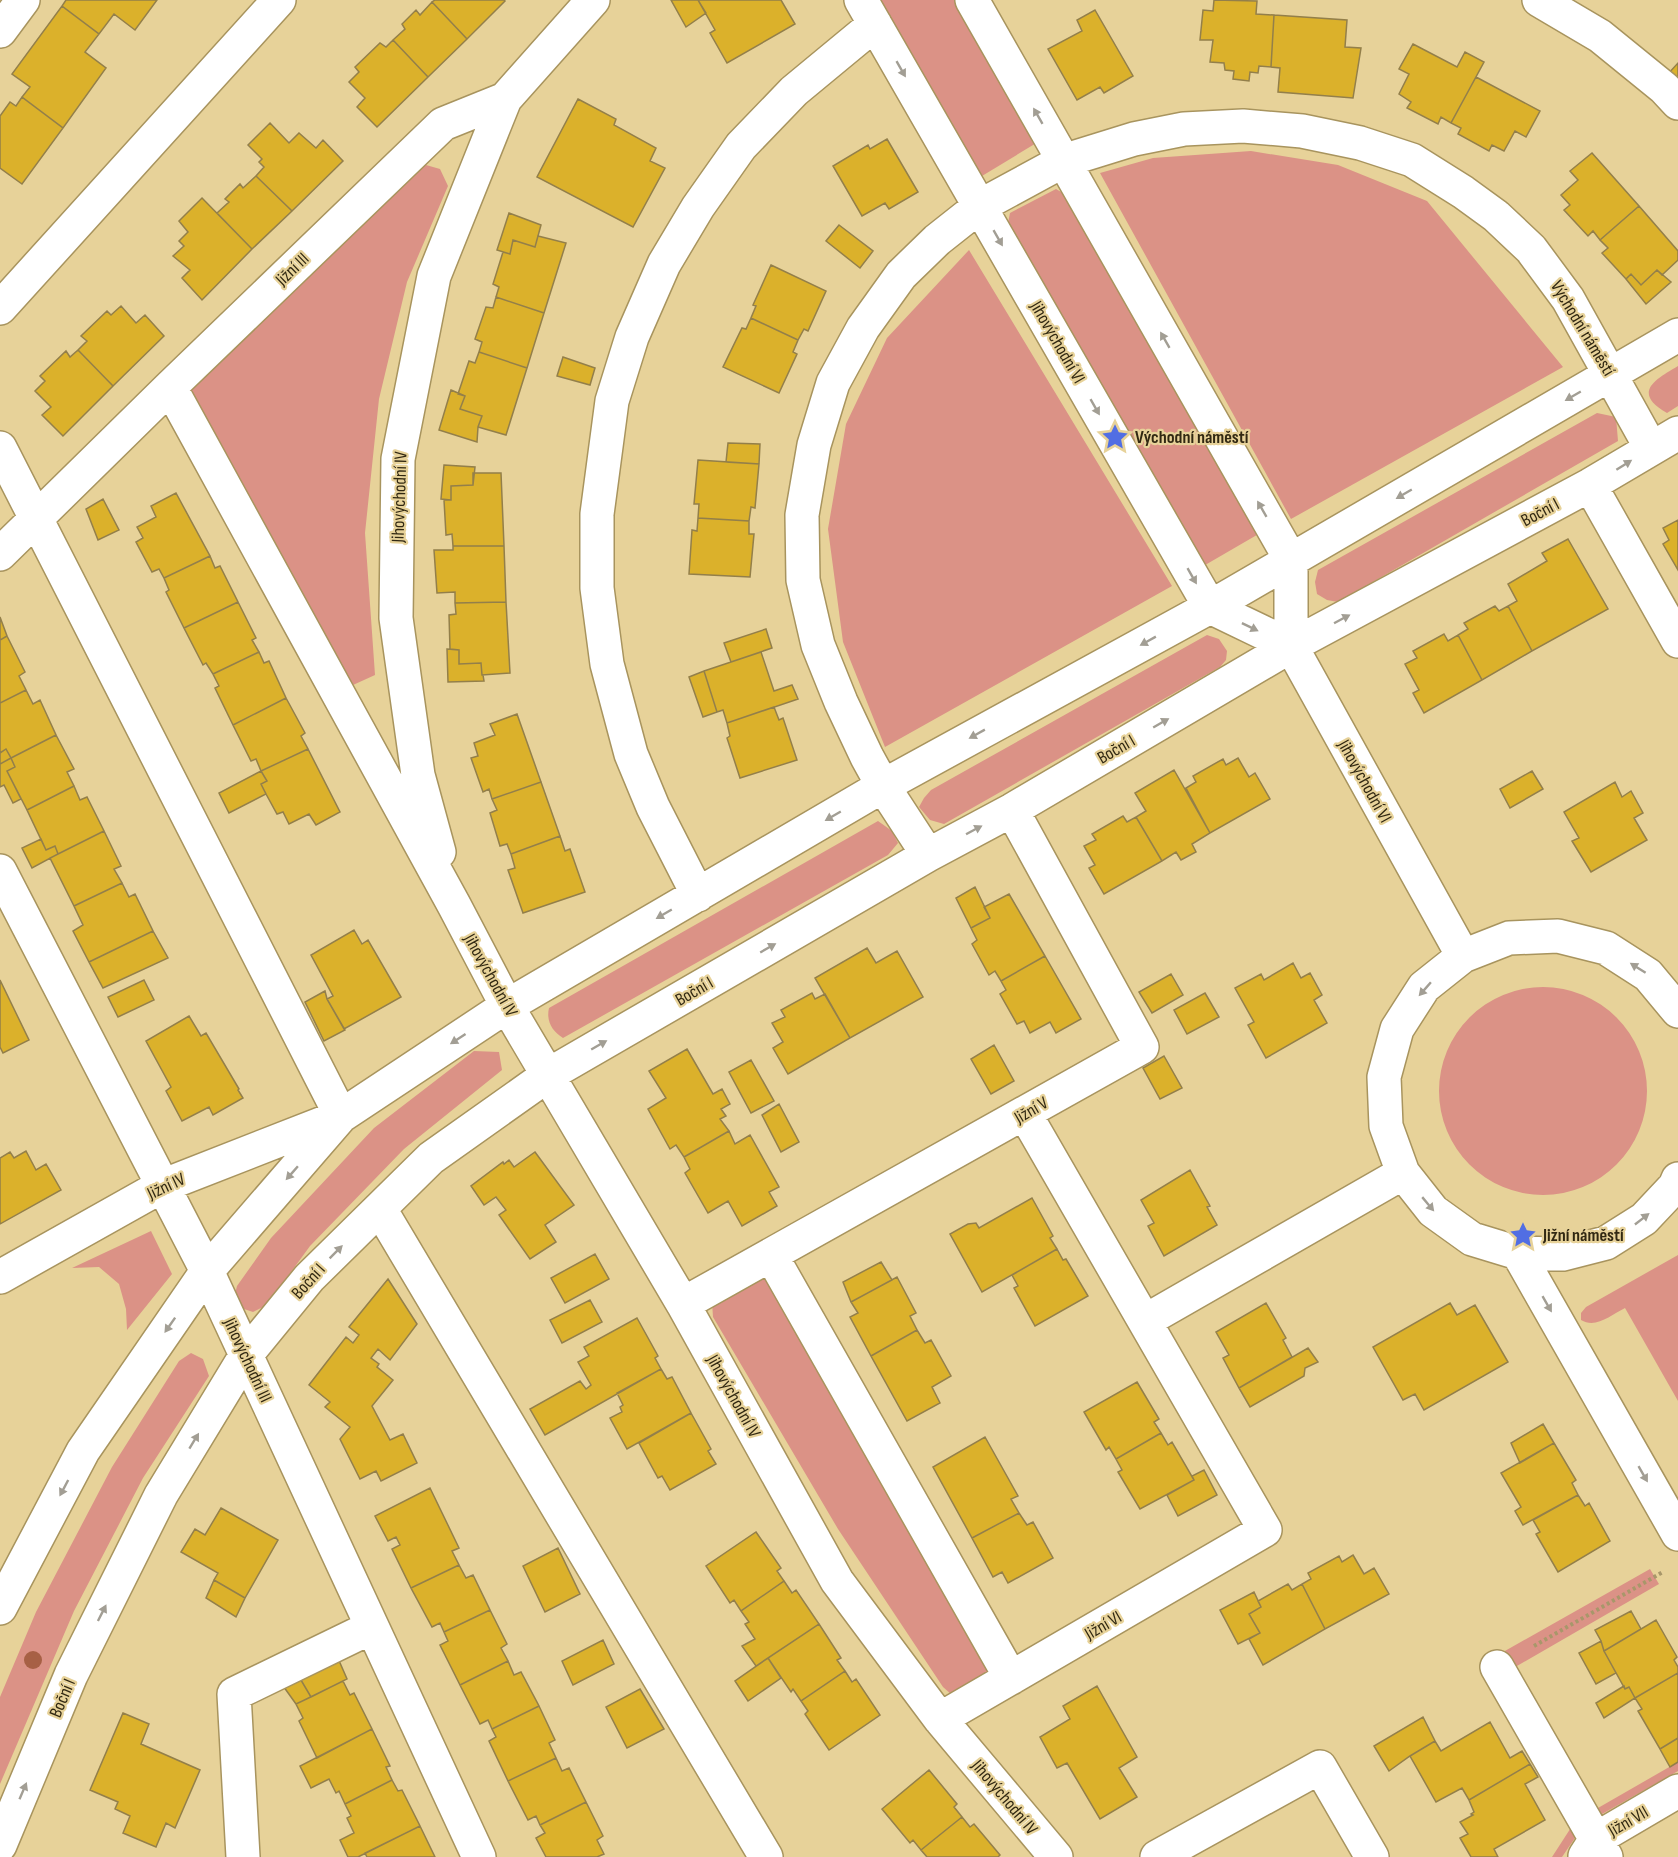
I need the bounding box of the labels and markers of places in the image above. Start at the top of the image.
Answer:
place icon: Východní náměstí [1100,422,1130,452]
place label: Východní náměstí [1135,427,1249,448]
place icon: Jižní náměstí [1508,1220,1538,1250]
place label: Jižní náměstí [1542,1225,1624,1246]

